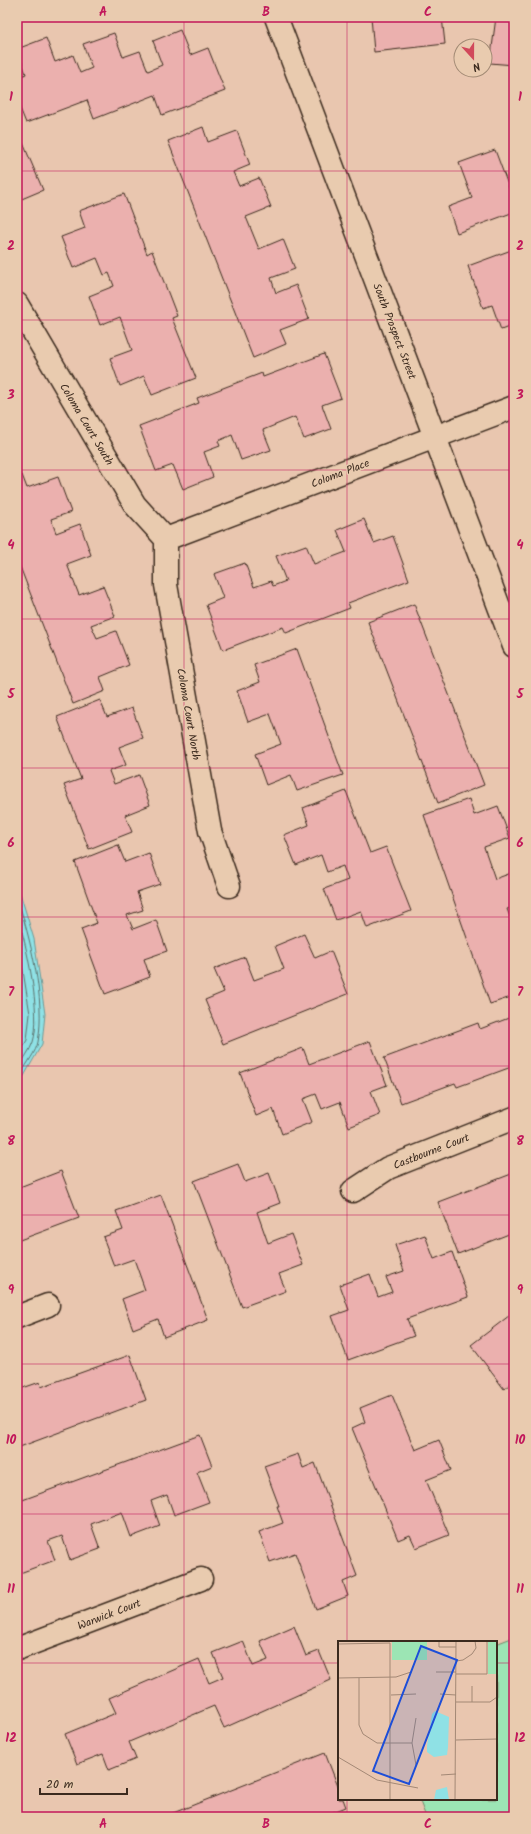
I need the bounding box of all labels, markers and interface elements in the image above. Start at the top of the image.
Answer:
text: A [99,2,107,23]
text: B [262,2,270,23]
text: C [424,2,432,23]
north arrow [453,38,493,78]
text: N [470,57,483,76]
text: 1 [9,87,13,108]
text: 1 [518,87,522,108]
text: 2 [7,236,15,257]
text: 2 [516,236,524,257]
street label: South Prospect Street [367,281,421,383]
street label: Coloma Court South [54,380,118,469]
text: 3 [6,385,15,406]
text: 3 [515,385,524,406]
street label: Coloma Place [309,455,372,493]
text: 4 [7,535,15,556]
text: 4 [516,535,524,556]
street label: Coloma Court North [171,667,205,762]
text: 5 [7,684,16,705]
text: 5 [516,684,525,705]
text: 6 [7,833,15,854]
text: 6 [516,833,524,854]
text: 7 [8,982,15,1003]
text: 7 [517,982,524,1003]
street label: Castbourne Court [391,1129,473,1175]
text: 8 [7,1131,15,1152]
text: 8 [516,1131,524,1152]
text: 9 [8,1280,15,1301]
text: 9 [517,1280,524,1301]
text: 10 [6,1430,17,1451]
text: 10 [515,1430,526,1451]
text: 11 [7,1579,15,1600]
text: 11 [516,1579,524,1600]
street label: Warwick Court [75,1594,144,1635]
inset map [338,1641,497,1800]
text: 12 [5,1728,17,1749]
text: 12 [514,1728,526,1749]
scale bar [40,1770,127,1796]
text: 20 m [46,1775,74,1794]
text: A [99,1814,107,1834]
text: B [262,1814,270,1834]
text: C [424,1814,432,1834]

